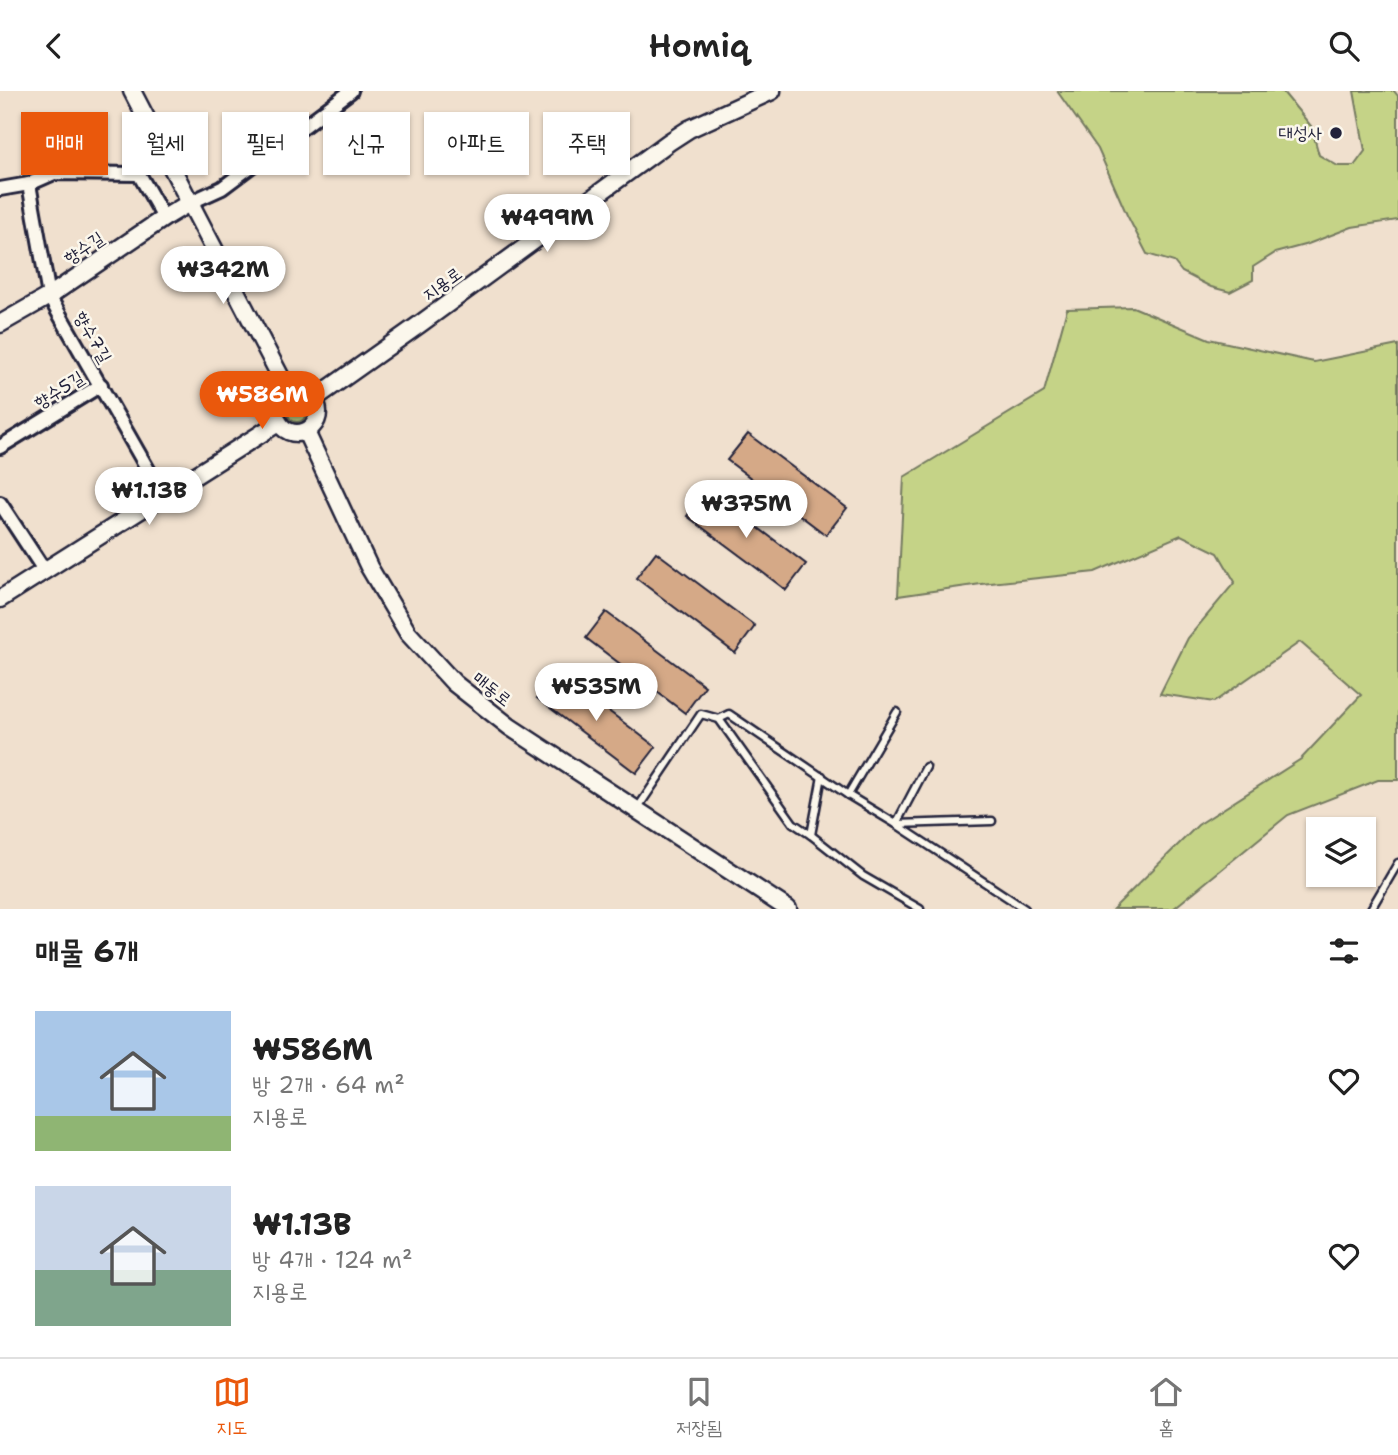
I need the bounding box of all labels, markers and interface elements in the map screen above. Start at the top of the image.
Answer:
text: Homiq [649,24,749,67]
icon: back [35,27,73,65]
icon: search [1325,27,1363,65]
chip: 매매 [21,112,108,175]
chip: 월세 [122,112,208,175]
chip: 필터 [222,112,309,175]
chip: 신규 [323,112,410,175]
chip: 아파트 [424,112,529,175]
chip: 주택 [543,112,630,175]
place label: 대성사 [1279,121,1323,145]
marker: 대성사 [1328,125,1344,141]
pin: ₩499M [498,195,596,254]
text: ₩499M [500,202,594,232]
street label: 향수길 [59,226,109,270]
pin: ₩342M [174,247,272,306]
text: ₩342M [177,254,269,284]
street label: 지용로 [417,262,467,306]
street label: 향수7길 [69,307,118,368]
street label: 향수5길 [30,365,89,415]
pin: ₩586M [213,371,311,431]
text: ₩586M [216,379,308,409]
pin: ₩1.13B [92,467,206,527]
text: ₩1.13B [111,475,187,505]
pin: ₩375M [697,481,795,540]
text: ₩375M [700,488,792,518]
pin: ₩535M [547,663,645,723]
street label: 매동로 [467,666,517,712]
text: ₩535M [551,671,641,701]
map controls [1306,817,1376,887]
button: layers [1306,817,1376,887]
text: 매물 6개 [35,931,139,972]
icon: filters [1325,932,1363,970]
text: ₩586M [252,1029,373,1070]
icon: home [91,1039,175,1123]
icon: heart [1325,1062,1363,1100]
text: 방 2개 · 64 m² [252,1070,405,1100]
text: 지용로 [252,1101,308,1131]
text: ₩1.13B [252,1204,352,1245]
icon: home [91,1214,175,1298]
icon: heart [1325,1237,1363,1275]
text: 방 4개 · 124 m² [252,1245,413,1275]
text: 지용로 [252,1276,308,1306]
tab: 지도 [213,1373,251,1441]
tab: 저장됨 [676,1373,722,1441]
tab: 홈 [1147,1373,1185,1441]

